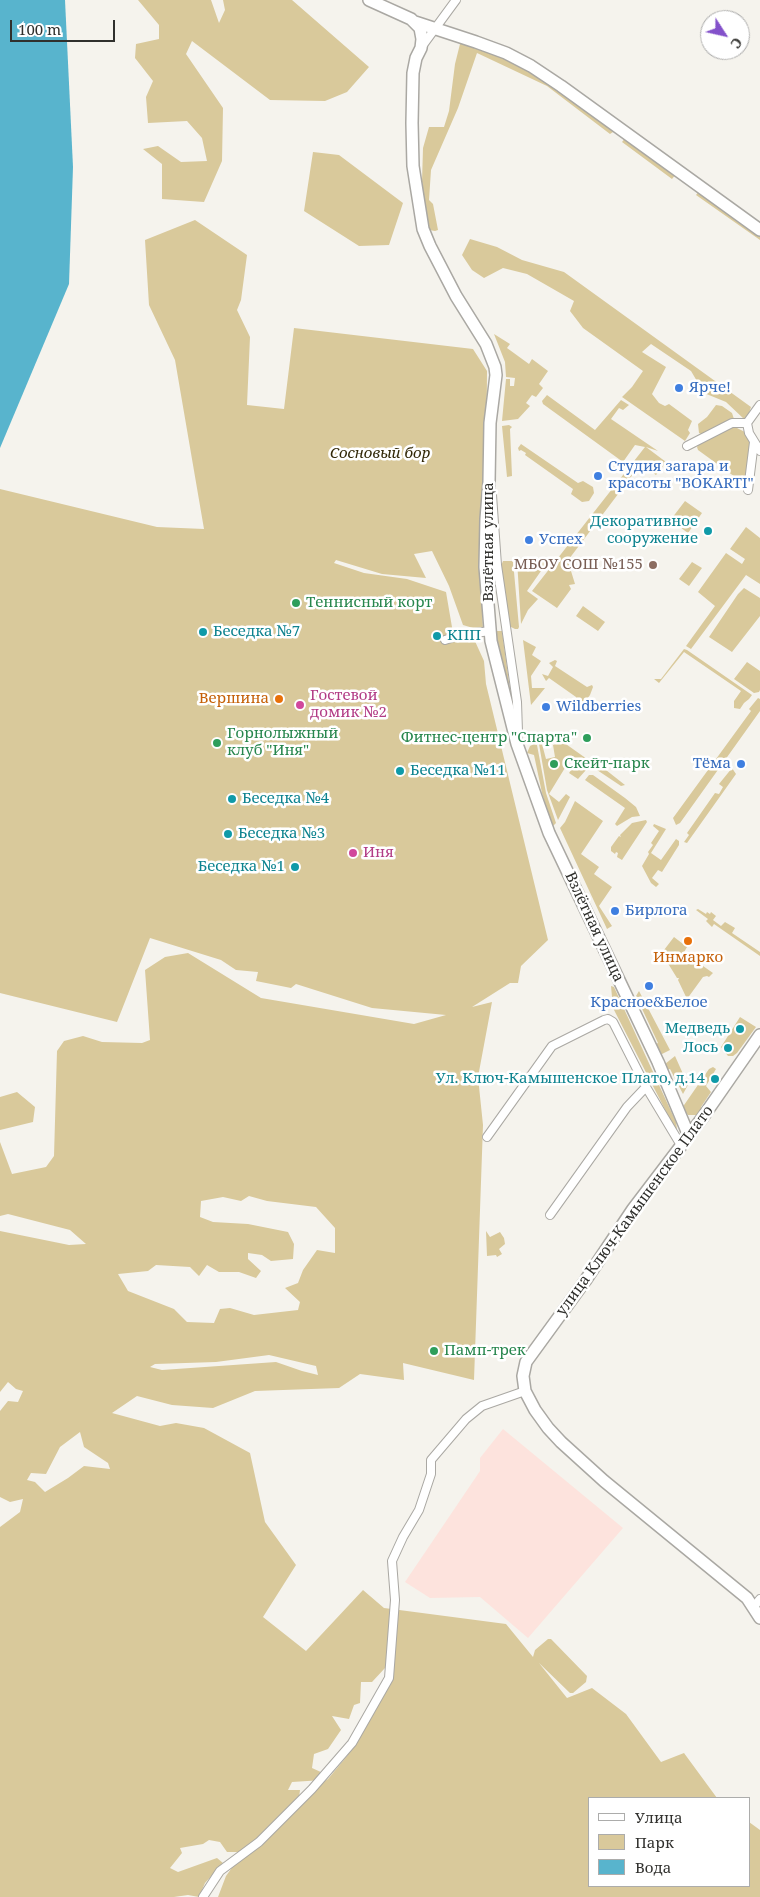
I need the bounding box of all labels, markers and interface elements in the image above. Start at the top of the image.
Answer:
scale bar [12,10,118,42]
north arrow [700,10,750,60]
text: 100 m [18,19,61,39]
text: С [726,34,747,53]
place label: Ярче! [689,379,731,397]
marker: Ярче! [673,382,685,394]
park label: Сосновый бор [330,445,430,463]
place label: Студия загара и красоты "BOKARTI" [608,458,754,493]
marker: Студия загара и красоты "BOKARTI" [592,470,604,482]
street label: Взлётная улица [480,482,498,602]
place label: Декоративное сооружение [590,513,698,548]
marker: Декоративное сооружение [702,525,714,537]
place label: Успех [539,531,583,549]
marker: Успех [523,534,535,546]
place label: МБОУ СОШ №155 [514,556,643,574]
marker: МБОУ СОШ №155 [647,559,659,571]
place label: Теннисный корт [306,594,432,612]
marker: Теннисный корт [290,597,302,609]
place label: Беседка №7 [213,623,300,641]
marker: Беседка №7 [197,626,209,638]
place label: КПП [447,627,481,645]
marker: КПП [431,630,443,642]
place label: Гостевой домик №2 [310,687,387,722]
place label: Вершина [199,690,269,708]
marker: Вершина [273,693,285,705]
place label: Wildberries [556,698,641,716]
marker: Гостевой домик №2 [294,699,306,711]
marker: Wildberries [540,701,552,713]
place label: Горнолыжный клуб "Иня" [227,725,338,760]
place label: Фитнес-центр "Спарта" [401,729,577,747]
marker: Фитнес-центр "Спарта" [581,732,593,744]
marker: Горнолыжный клуб "Иня" [211,737,223,749]
place label: Скейт-парк [564,755,650,773]
place label: Тёма [693,755,731,773]
marker: Скейт-парк [548,758,560,770]
marker: Тёма [735,758,747,770]
place label: Беседка №11 [410,762,506,780]
marker: Беседка №11 [394,765,406,777]
place label: Беседка №4 [242,790,329,808]
marker: Беседка №4 [226,793,238,805]
place label: Беседка №3 [238,825,325,843]
marker: Беседка №3 [222,828,234,840]
place label: Иня [363,844,394,862]
marker: Иня [347,847,359,859]
place label: Беседка №1 [198,858,285,876]
marker: Беседка №1 [289,861,301,873]
street label: Взлётная улица [561,869,627,985]
place label: Бирлога [625,902,688,920]
marker: Бирлога [609,905,621,917]
marker: Инмарко [682,935,694,947]
place label: Инмарко [653,949,723,967]
marker: Красное&Белое [643,980,655,992]
place label: Красное&Белое [590,994,708,1012]
place label: Медведь [665,1020,730,1038]
marker: Медведь [734,1023,746,1035]
place label: Лось [683,1039,718,1057]
marker: Лось [722,1042,734,1054]
place label: Ул. Ключ-Камышенское Плато, д.14 [436,1070,705,1088]
marker: Ул. Ключ-Камышенское Плато, д.14 [709,1073,721,1085]
street label: улица Ключ-Камышенское Плато [553,1102,717,1320]
place label: Памп-трек [444,1342,526,1360]
marker: Памп-трек [428,1345,440,1357]
legend [588,1797,750,1887]
text: Улица [635,1807,683,1827]
text: Парк [635,1832,674,1852]
text: Вода [635,1857,671,1877]

